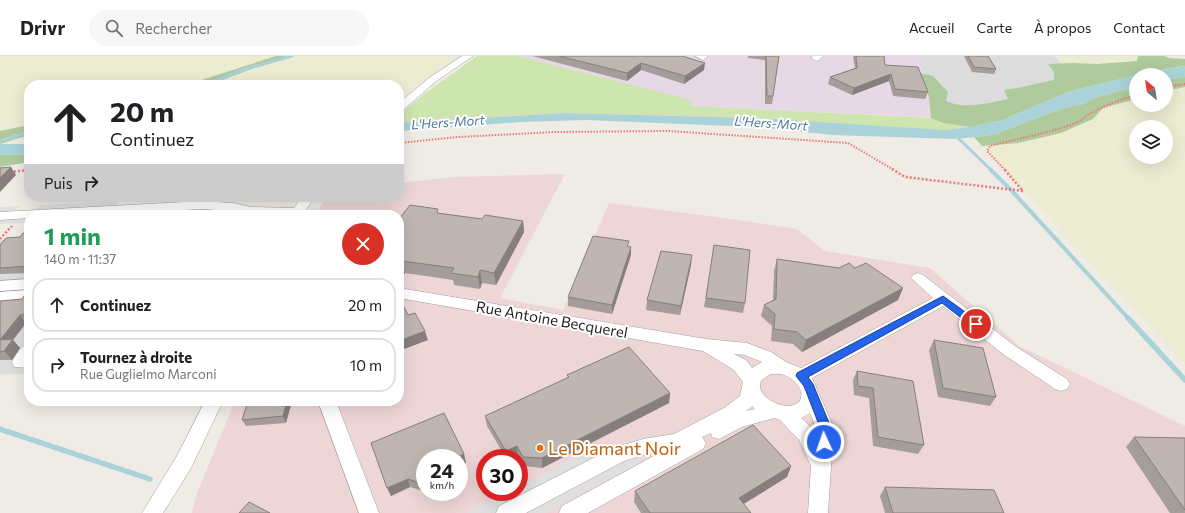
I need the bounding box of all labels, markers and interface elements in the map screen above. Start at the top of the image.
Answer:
search box [89,10,369,46]
text: Drivr [20,16,65,39]
icon: search [103,17,125,39]
text: Rechercher [135,19,212,37]
text: Accueil [909,19,955,36]
text: Carte [977,19,1012,36]
text: À propos [1034,19,1091,36]
text: Contact [1113,19,1165,36]
north arrow [1129,68,1173,112]
map controls [1129,68,1173,164]
text: 20 m [110,94,174,128]
icon: ahead [44,96,96,148]
water label: L'Hers-Mort [411,111,486,133]
water label: L'Hers-Mort [734,112,809,134]
button: layers [1129,120,1173,164]
text: Continuez [110,128,194,150]
icon: right [80,172,102,194]
text: Puis [44,174,72,192]
text: 1 min [44,221,101,250]
button: close [342,223,384,265]
text: 140 m · 11:37 [44,251,116,267]
icon: ahead [46,294,68,316]
text: Continuez [80,296,151,314]
text: 20 m [348,296,382,314]
street label: Rue Antoine Becquerel [475,297,629,341]
pin [959,307,993,341]
icon: arrive [965,313,987,335]
text: Tournez à droite [80,348,192,366]
icon: right [46,354,68,376]
text: 10 m [350,356,382,374]
text: Rue Guglielmo Marconi [80,366,217,382]
position arrow [803,421,845,463]
place label: Le Diamant Noir [548,437,681,459]
marker: Le Diamant Noir [535,443,545,453]
speed limit sign: 30 [476,449,528,501]
text: 24 [430,458,454,482]
text: km/h [430,479,454,491]

